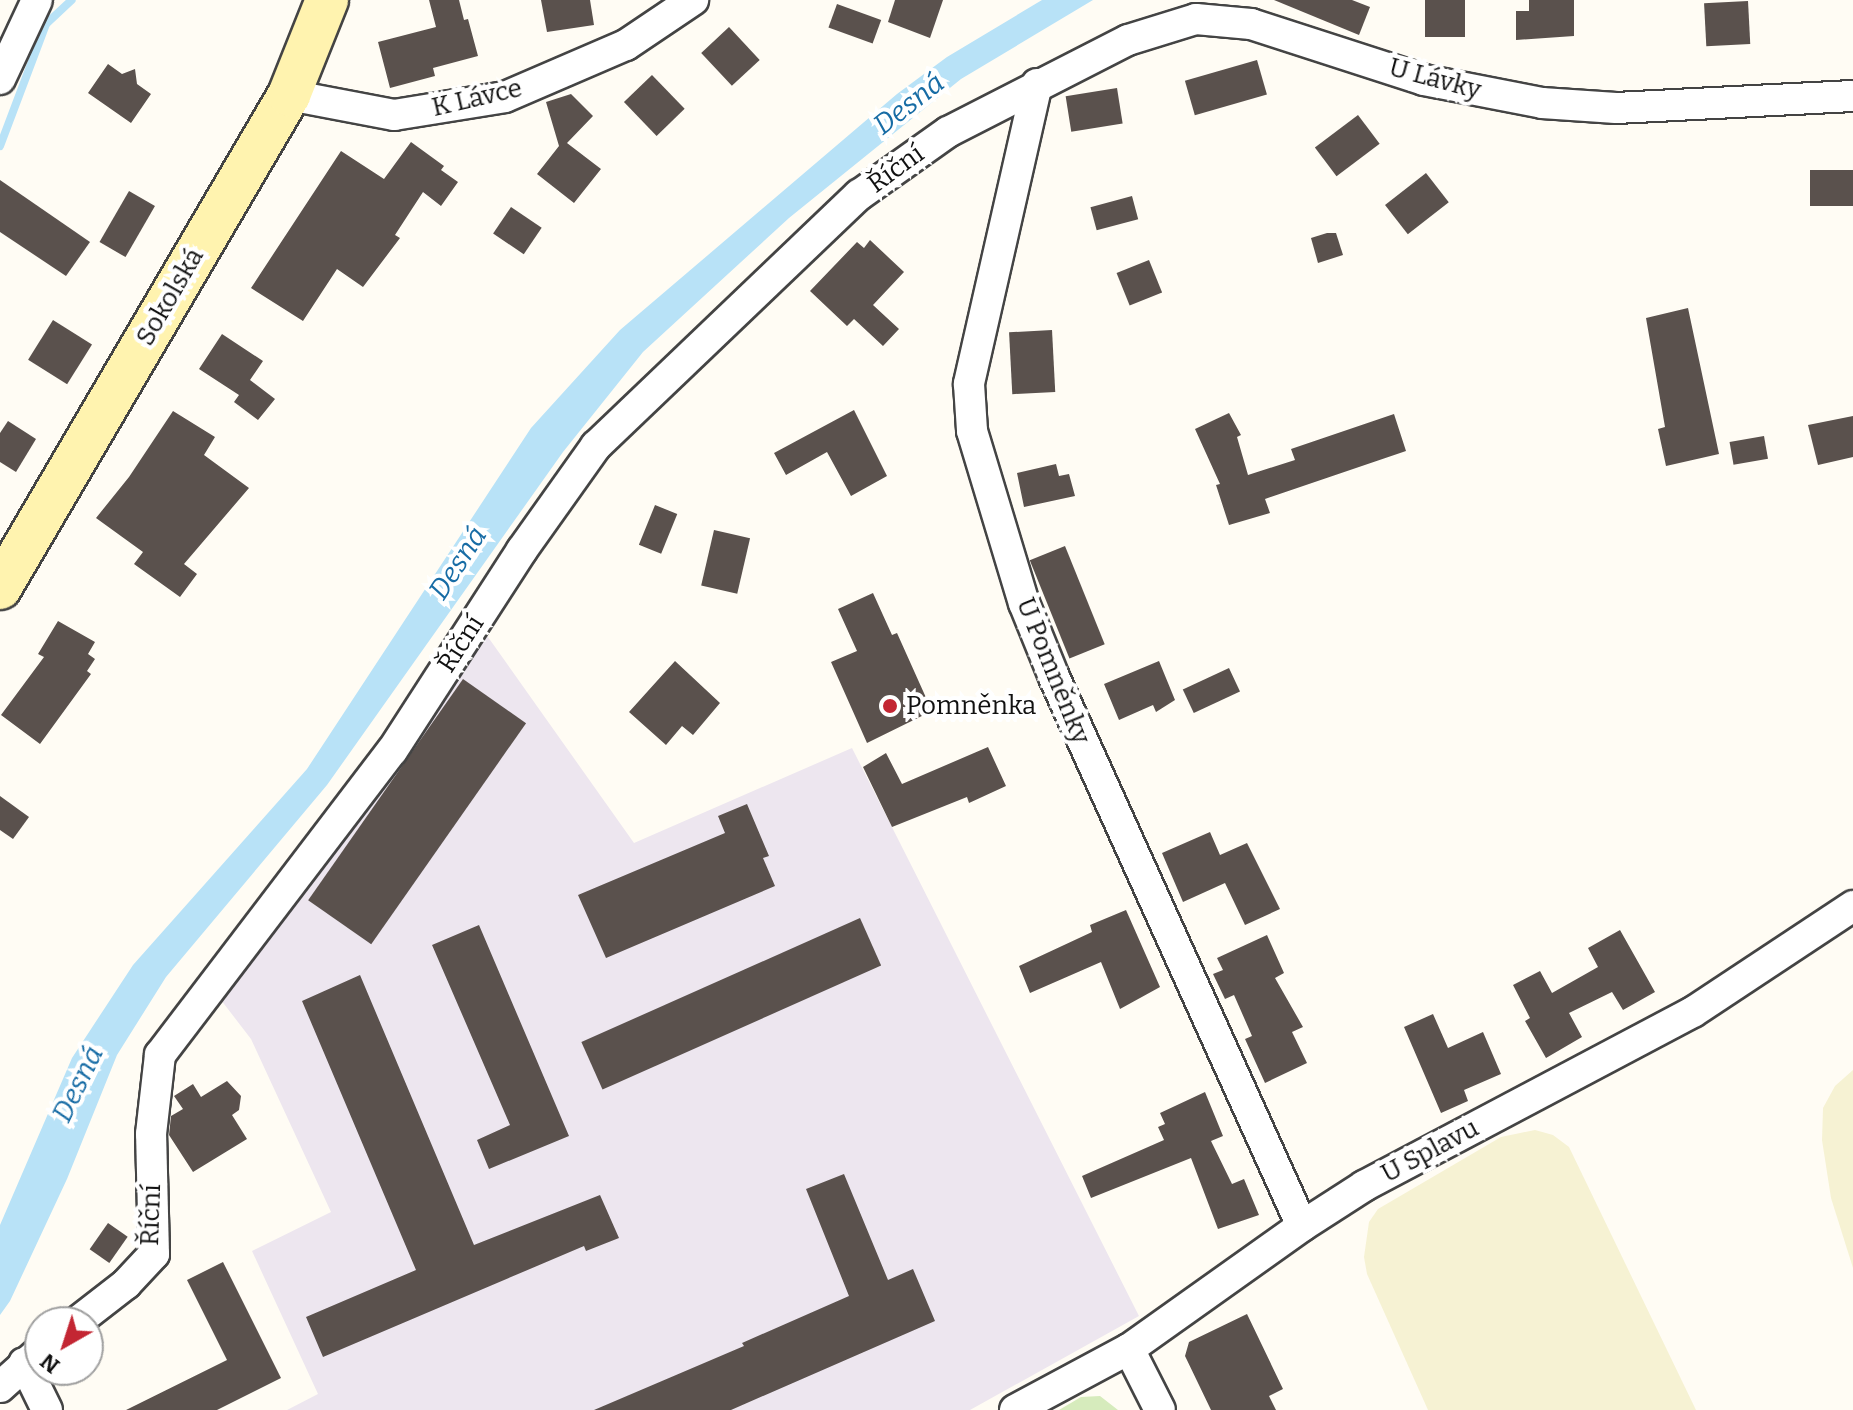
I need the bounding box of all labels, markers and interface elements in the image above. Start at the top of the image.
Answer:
street label: U Lávky [1386,52,1484,106]
water label: Desná [867,66,951,142]
street label: K Lávce [429,73,525,123]
street label: Říční [862,138,930,200]
street label: Sokolská [130,243,210,351]
water label: Desná [422,520,494,606]
street label: U Pomněnky [1010,593,1096,749]
street label: Říční [431,610,491,678]
place label: Pomněnka [906,690,1036,722]
marker: Pomněnka [881,697,899,715]
water label: Desná [45,1041,111,1127]
street label: U Splavu [1376,1112,1484,1190]
street label: Říční [134,1184,168,1246]
north arrow [24,1306,104,1386]
text: N [35,1348,65,1379]

